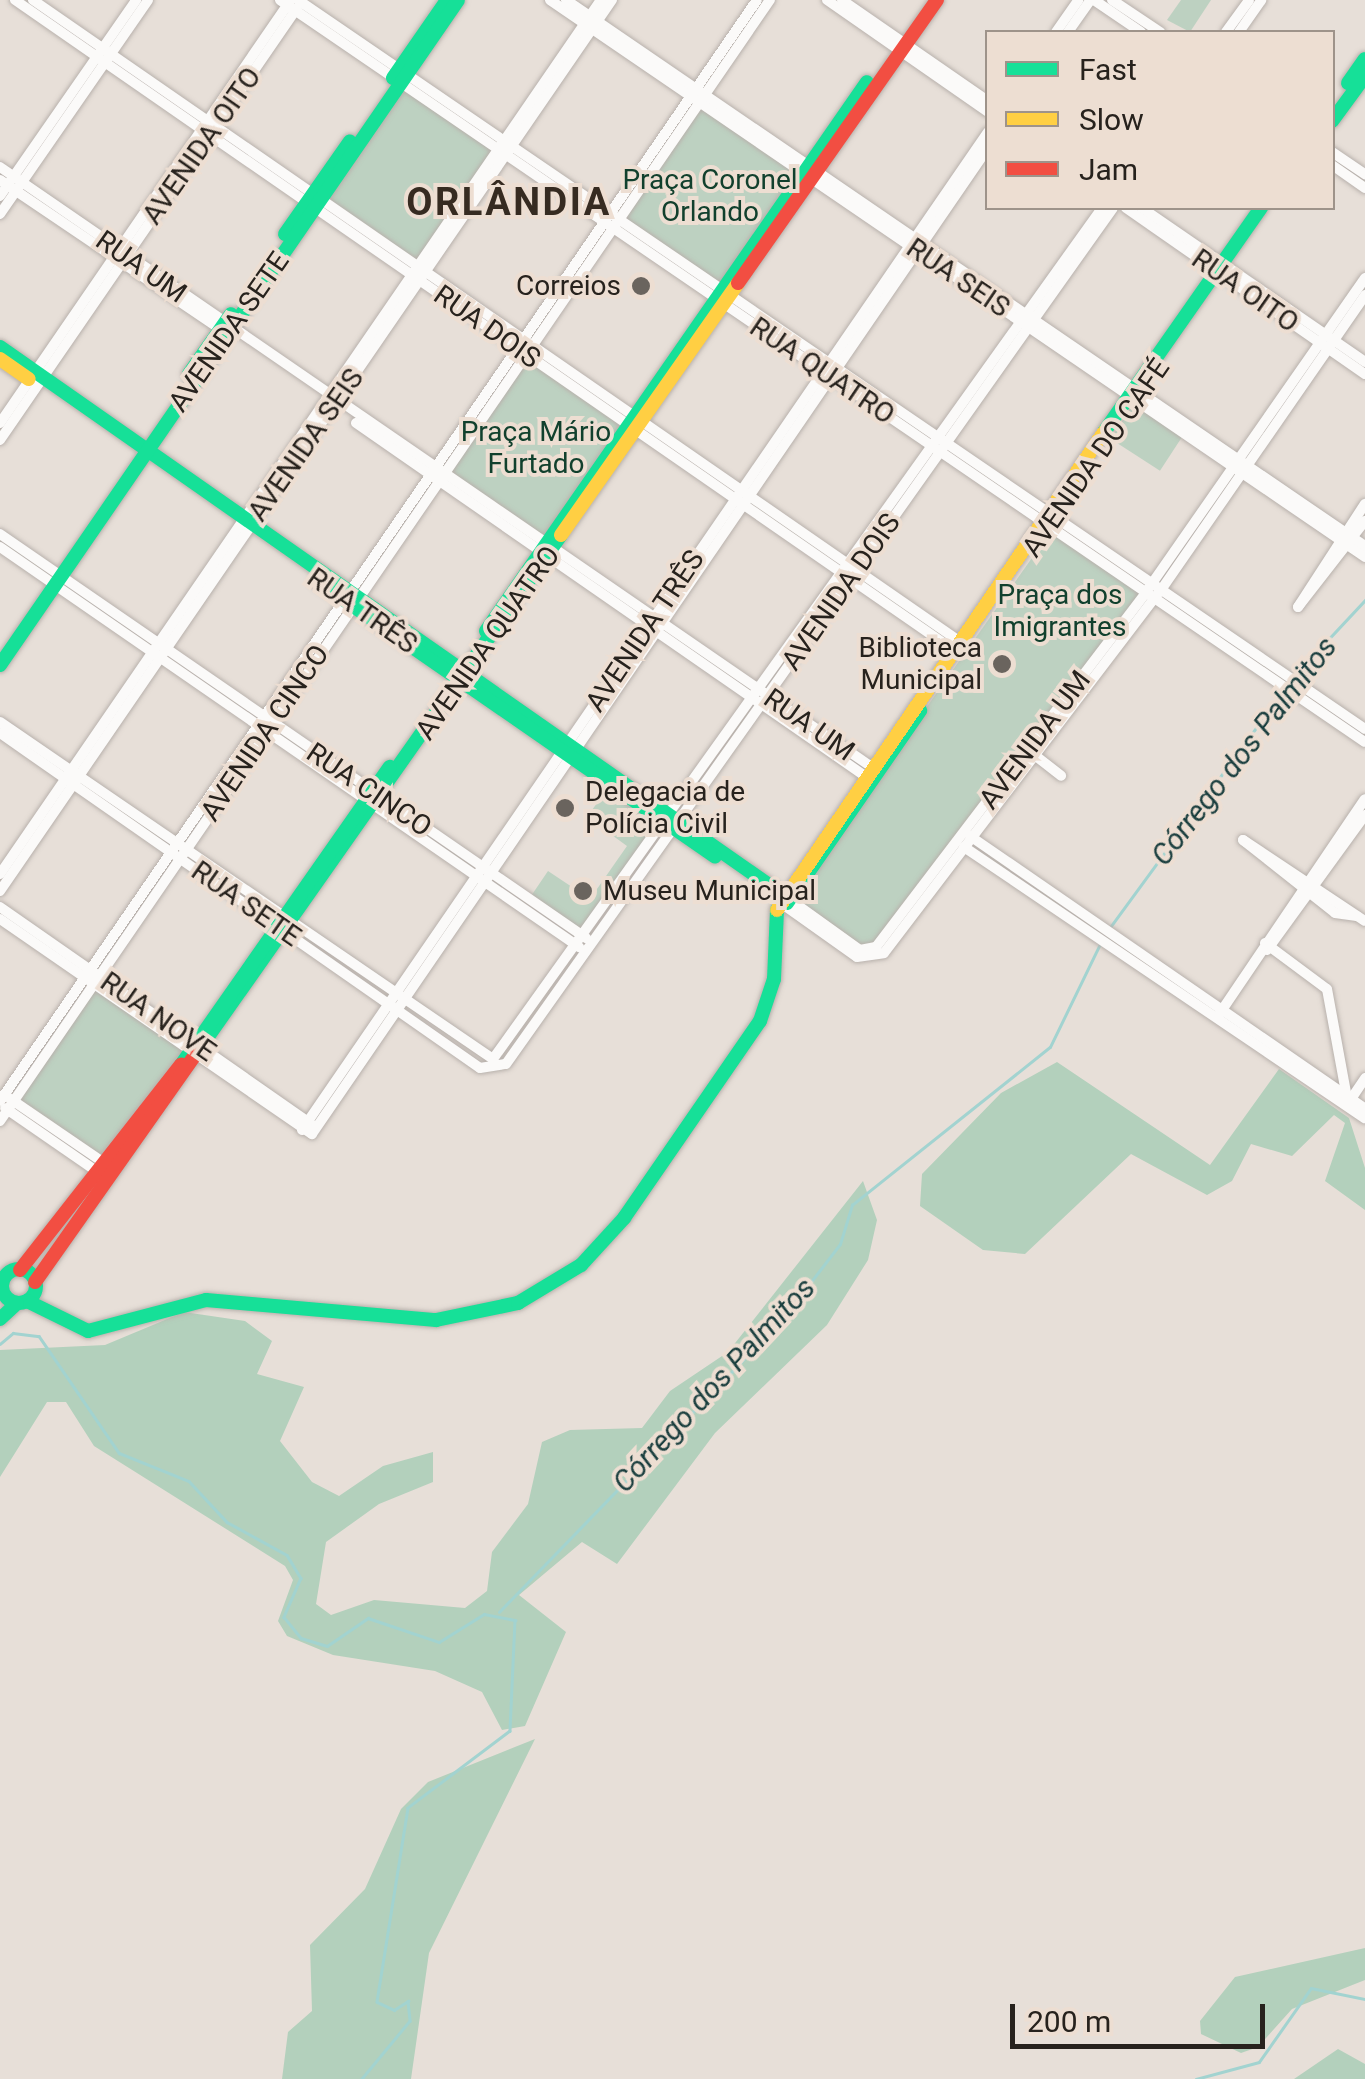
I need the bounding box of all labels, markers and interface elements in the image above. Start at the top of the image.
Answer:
legend [985,30,1335,210]
text: Fast [1079,52,1137,87]
street label: AVENIDA OITO [136,61,268,231]
text: Slow [1079,102,1144,137]
text: Jam [1079,152,1138,187]
park label: Praça Coronel Orlando [622,163,798,229]
district label: ORLÂNDIA [406,180,612,226]
street label: RUA UM [89,224,193,310]
street label: RUA SEIS [900,231,1016,325]
street label: RUA OITO [1185,242,1305,340]
street label: AVENIDA SETE [162,246,296,418]
place label: Correios [516,269,621,303]
marker: Correios [630,275,652,297]
street label: RUA DOIS [427,278,547,376]
street label: RUA QUATRO [743,310,901,432]
street label: AVENIDA DO CAFÉ [1015,352,1177,564]
street label: AVENIDA SEIS [241,362,371,528]
park label: Praça Mário Furtado [461,415,611,481]
street label: AVENIDA DOIS [775,507,907,677]
street label: AVENIDA QUATRO [409,540,567,746]
street label: AVENIDA TRÊS [578,544,712,718]
street label: RUA TRÊS [300,561,424,661]
park label: Praça dos Imigrantes [994,578,1126,644]
water label: Córrego dos Palmitos [1143,629,1345,873]
place label: Biblioteca Municipal [859,631,982,697]
street label: AVENIDA CINCO [194,639,336,827]
marker: Biblioteca Municipal [991,653,1013,675]
street label: AVENIDA UM [972,664,1098,816]
street label: RUA UM [757,682,861,768]
street label: RUA CINCO [300,736,438,844]
place label: Delegacia de Polícia Civil [585,775,745,841]
marker: Delegacia de Polícia Civil [554,797,576,819]
street label: RUA SETE [185,854,307,954]
place label: Museu Municipal [603,874,816,908]
marker: Museu Municipal [572,880,594,902]
street label: RUA NOVE [94,965,222,1069]
water label: Córrego dos Palmitos [605,1270,823,1500]
scale bar [1015,1984,1270,2046]
text: 200 m [1027,2004,1111,2039]

